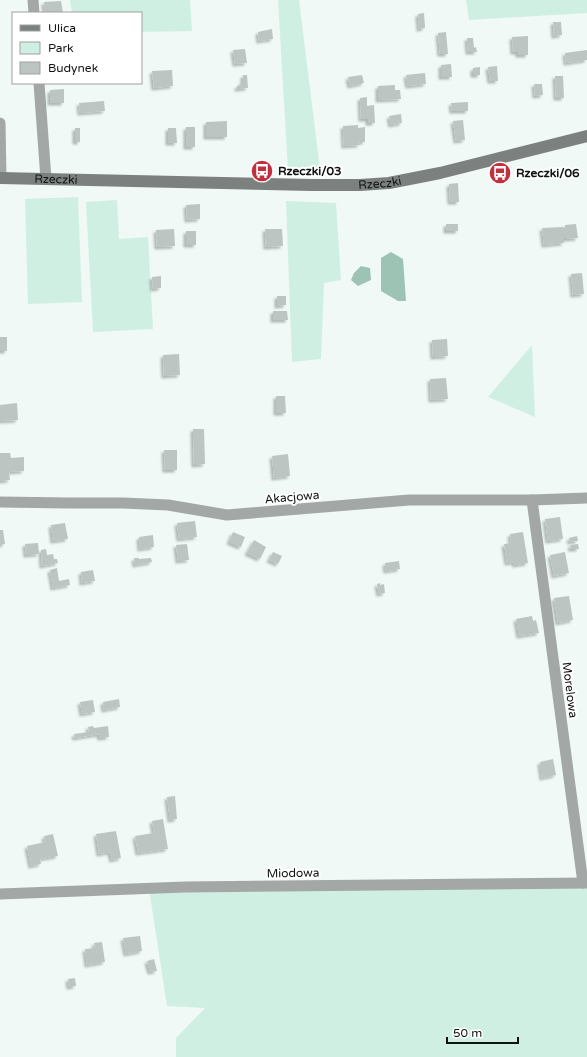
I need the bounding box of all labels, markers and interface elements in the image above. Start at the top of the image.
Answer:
legend [12,12,142,84]
text: Ulica [48,21,76,35]
text: Park [48,41,74,55]
text: Budynek [48,61,99,75]
bus stop icon: Rzeczki/03 [249,158,275,184]
bus stop icon: Rzeczki/06 [487,160,513,186]
place label: Rzeczki/03 [278,164,342,178]
place label: Rzeczki/06 [516,166,580,180]
street label: Rzeczki [34,172,78,187]
street label: Rzeczki [358,174,403,192]
street label: Akacjowa [264,488,320,506]
street label: Morelowa [560,661,580,719]
street label: Miodowa [267,866,319,880]
scale bar [447,1019,518,1045]
text: 50 m [453,1026,482,1040]

